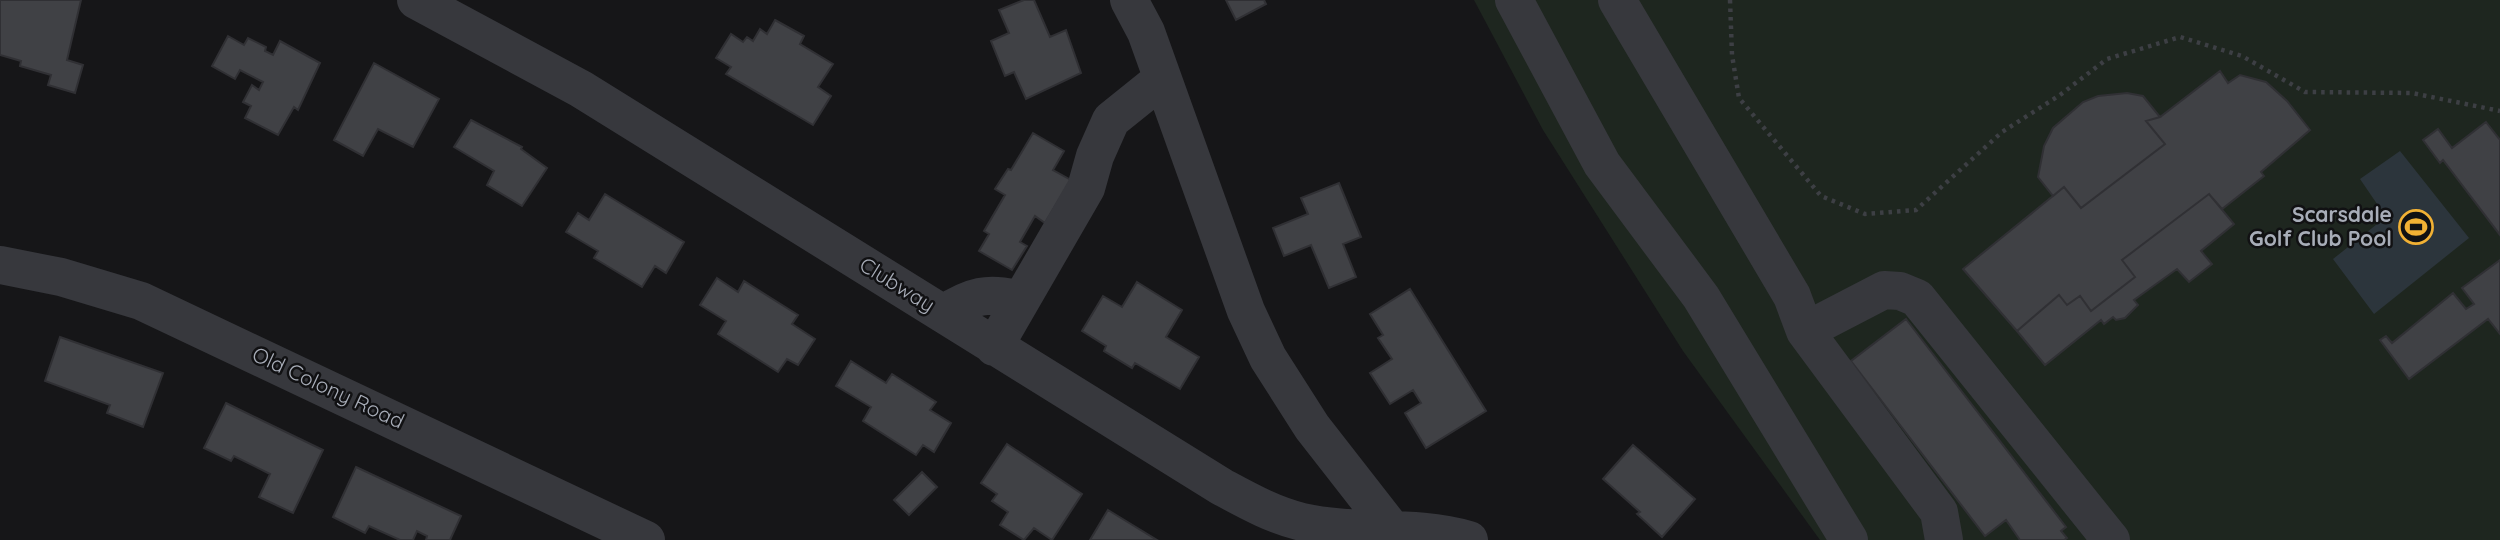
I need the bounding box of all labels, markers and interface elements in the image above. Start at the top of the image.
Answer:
place label: Scarsdale Golf Club Pool [2249,201,2392,251]
sports icon: Scarsdale Golf Club Pool [2397,208,2435,246]
street label: Clubway [855,251,940,317]
street label: Old Colony Road [248,341,409,434]

